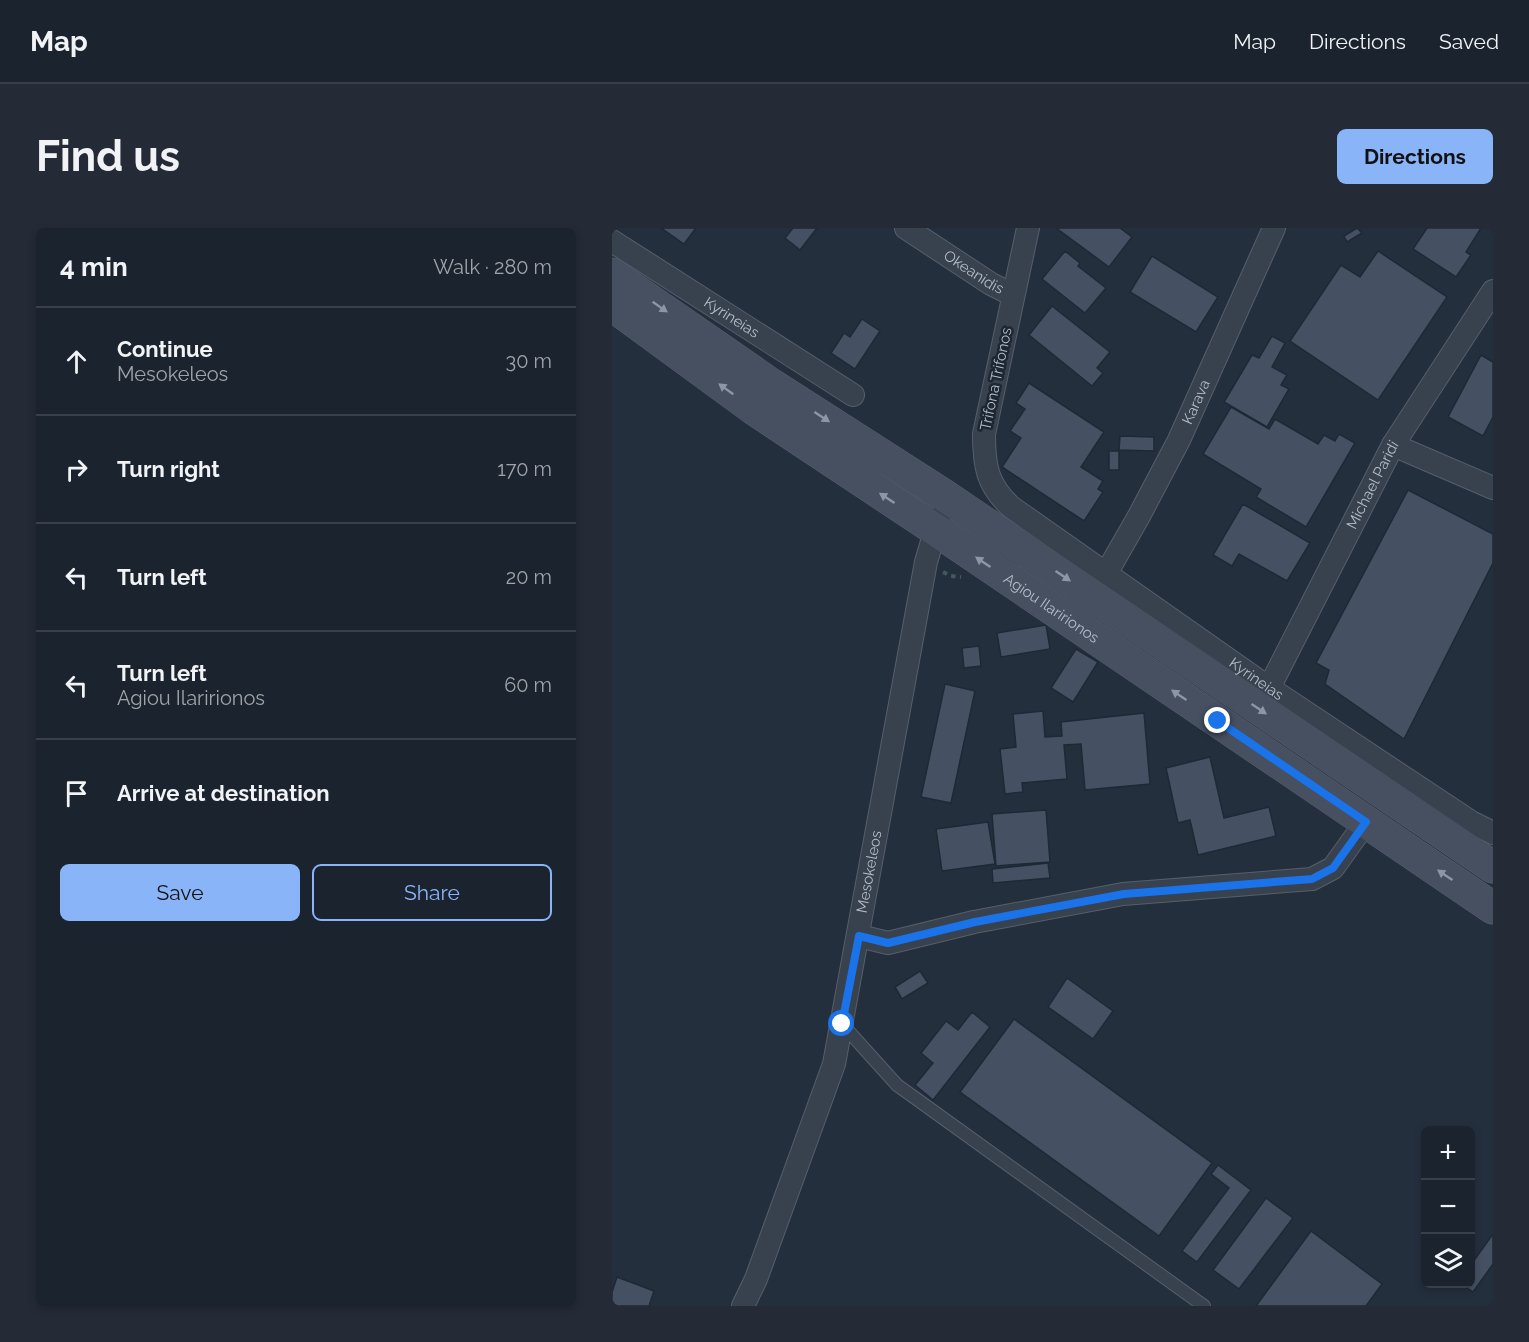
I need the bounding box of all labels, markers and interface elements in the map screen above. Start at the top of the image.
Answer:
text: Map [30,25,88,58]
text: Map [1233,29,1276,54]
text: Directions [1309,29,1406,54]
text: Saved [1439,29,1499,54]
button: Directions [1337,129,1493,184]
text: Find us [36,132,180,181]
street label: Okeanidis [940,246,1007,298]
text: 4 min [60,252,128,282]
text: Walk · 280 m [433,255,552,279]
street label: Kyrineias [701,293,763,342]
one-way arrow [652,301,668,313]
street label: Trifona Trifonos [976,326,1016,432]
text: Continue [117,336,213,362]
icon: ahead [60,345,93,378]
text: 30 m [506,349,552,373]
text: Mesokeleos [117,362,228,386]
street label: Karava [1178,377,1214,427]
one-way arrow [718,383,734,395]
one-way arrow [813,411,830,422]
street label: Michael Paridi [1343,437,1402,532]
icon: right [60,453,93,486]
text: Turn right [117,456,220,482]
text: 170 m [497,457,552,481]
one-way arrow [880,492,896,504]
one-way arrow [975,556,991,568]
icon: left [60,561,93,594]
text: Turn left [117,564,207,590]
text: 20 m [506,565,552,589]
street label: Agiou Ilaririonos [1000,570,1102,647]
one-way arrow [1055,570,1071,581]
street label: Kyrineias [1226,654,1287,704]
text: Turn left [117,660,207,686]
icon: left [60,669,93,702]
text: 60 m [504,673,552,697]
text: Agiou Ilaririonos [117,686,265,710]
one-way arrow [1171,690,1187,701]
one-way arrow [1251,703,1267,715]
route end [1204,707,1230,733]
icon: arrive [60,777,93,810]
text: Arrive at destination [117,780,330,806]
street label: Mesokeleos [853,829,886,915]
button: Save [60,864,300,921]
button: Share [312,864,552,921]
one-way arrow [1437,869,1453,881]
route start [828,1010,854,1036]
map controls [1421,1126,1475,1288]
button: + [1421,1126,1475,1180]
button: − [1421,1180,1475,1234]
button: layers [1421,1234,1475,1288]

